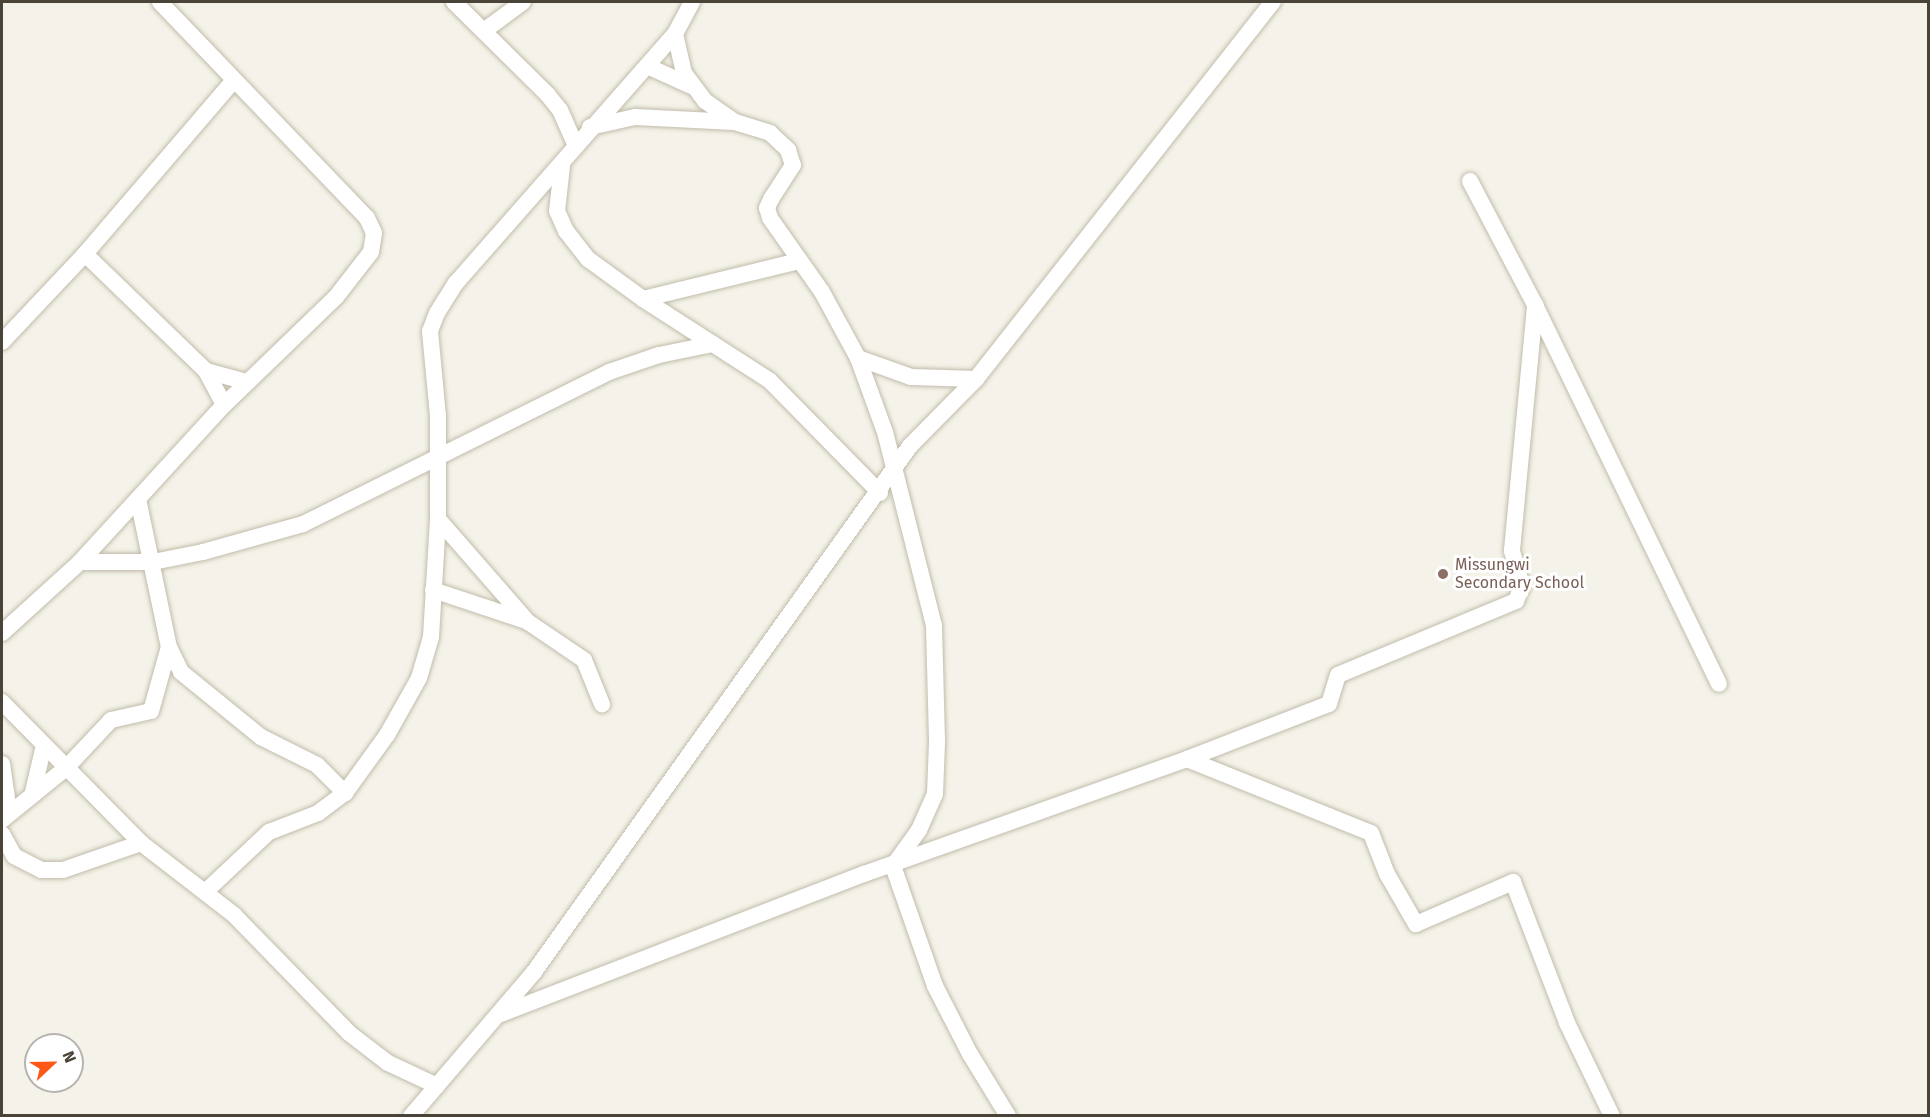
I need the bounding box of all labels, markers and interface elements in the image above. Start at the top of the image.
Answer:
place label: Missungwi Secondary School [1455,555,1584,593]
marker: Missungwi Secondary School [1436,567,1450,581]
north arrow [24,1033,84,1093]
text: N [59,1048,80,1065]

